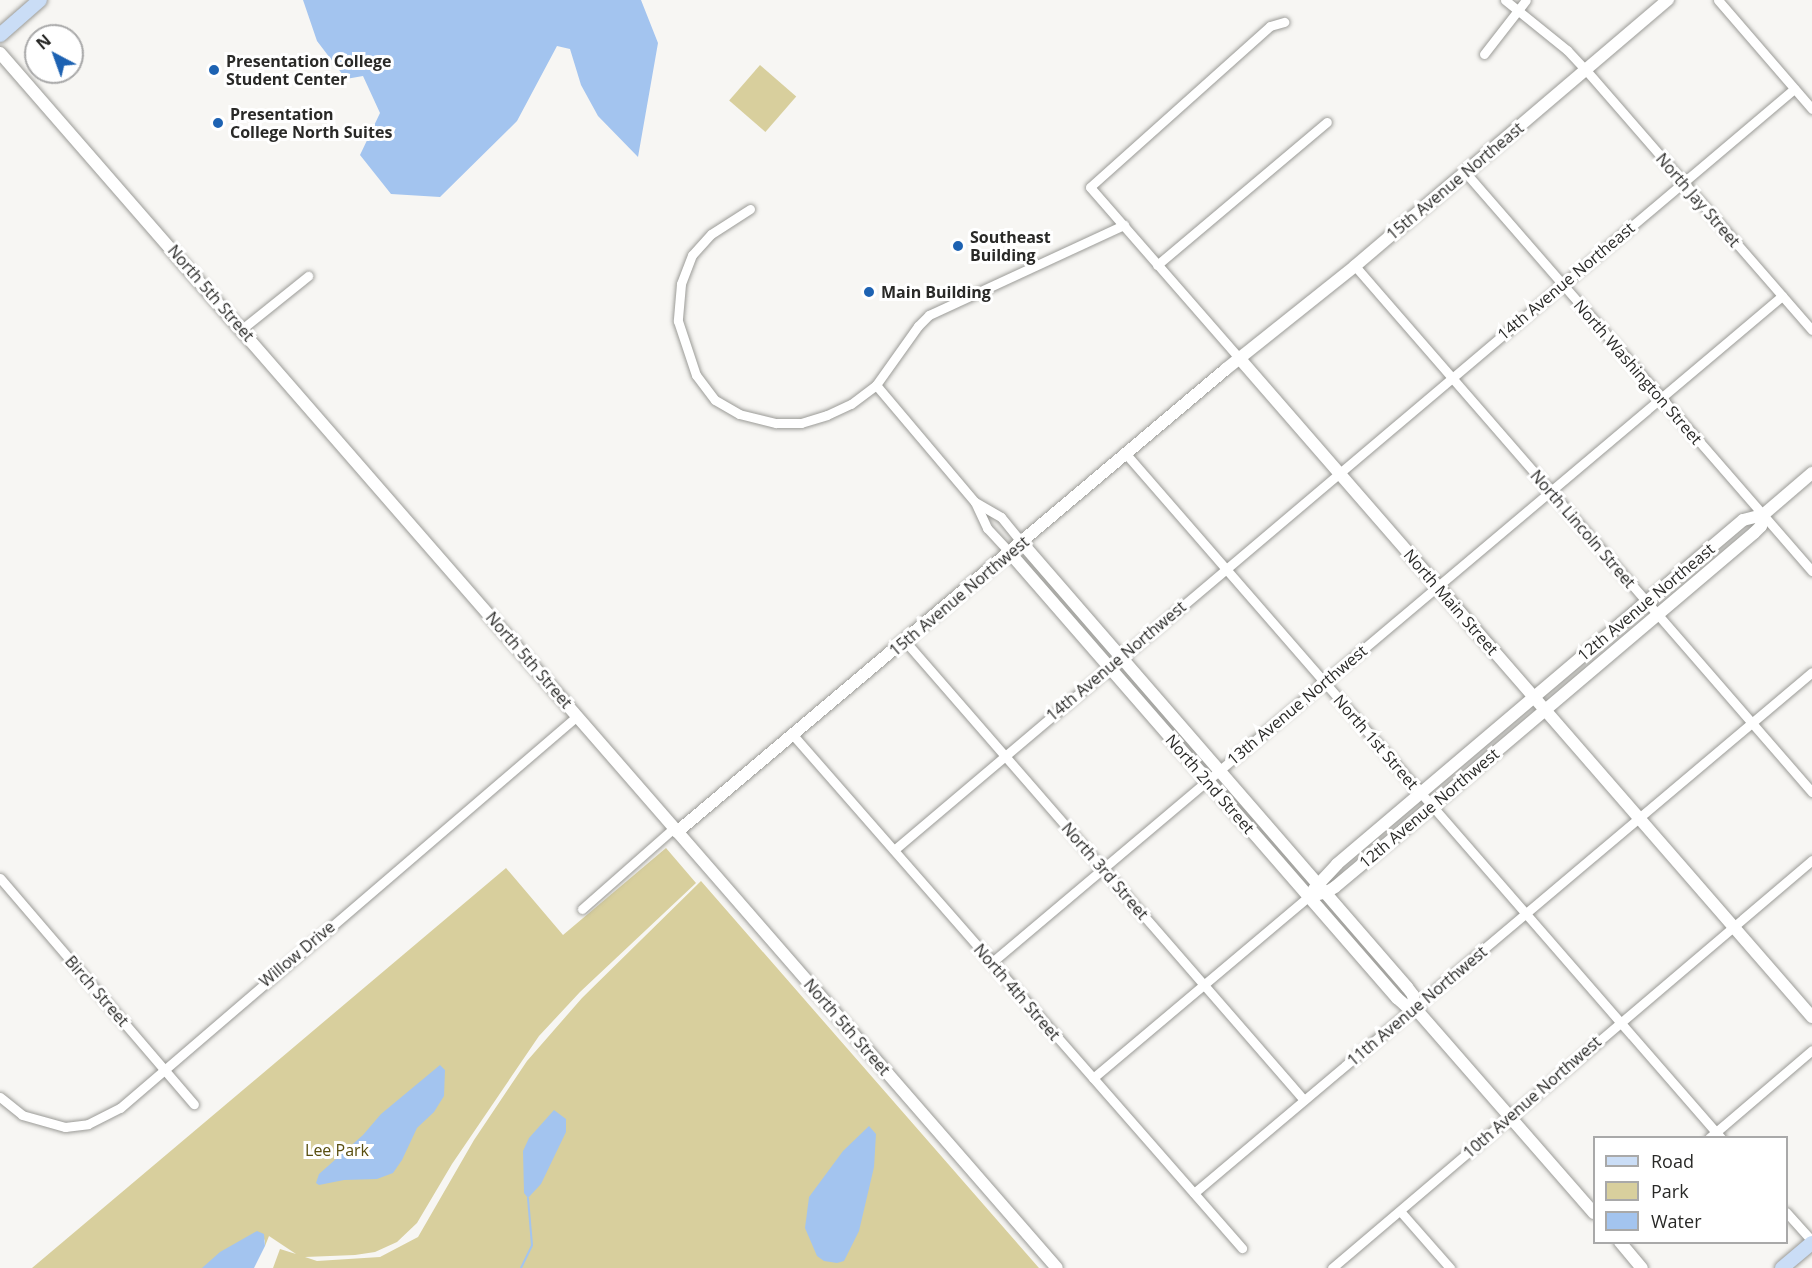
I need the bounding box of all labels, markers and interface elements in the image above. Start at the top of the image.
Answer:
north arrow [24,24,84,84]
text: N [31,29,56,55]
place label: Presentation College Student Center [226,51,392,89]
marker: Presentation College Student Center [207,63,221,77]
place label: Presentation College North Suites [230,104,392,142]
marker: Presentation College North Suites [211,116,225,130]
street label: 15th Avenue Northeast [1383,118,1527,244]
street label: North Jay Street [1652,149,1744,251]
street label: 14th Avenue Northeast [1494,218,1638,344]
place label: Southeast Building [970,227,1051,265]
marker: Southeast Building [951,239,965,253]
street label: North 5th Street [164,241,258,345]
place label: Main Building [881,282,991,302]
marker: Main Building [862,285,876,299]
street label: North Washington Street [1570,296,1706,448]
street label: North Lincoln Street [1527,466,1639,592]
street label: 15th Avenue Northwest [885,532,1033,660]
street label: 12th Avenue Northeast [1574,539,1718,665]
street label: North Main Street [1400,545,1502,659]
street label: 14th Avenue Northwest [1042,597,1190,725]
street label: North 5th Street [482,608,576,712]
street label: 13th Avenue Northwest [1223,641,1371,769]
street label: North 1st Street [1330,691,1422,793]
street label: North 2nd Street [1162,730,1258,838]
street label: 12th Avenue Northwest [1355,744,1503,872]
street label: North 3rd Street [1058,819,1152,923]
street label: Willow Drive [256,917,338,991]
street label: North 4th Street [970,940,1064,1044]
street label: 11th Avenue Northwest [1343,942,1491,1070]
street label: Birch Street [61,952,133,1030]
street label: North 5th Street [800,975,894,1079]
street label: 10th Avenue Northwest [1459,1032,1605,1162]
legend [1593,1136,1788,1244]
park label: Lee Park [305,1140,369,1160]
text: Road [1651,1149,1694,1173]
text: Park [1651,1179,1689,1203]
text: Water [1651,1209,1702,1233]

